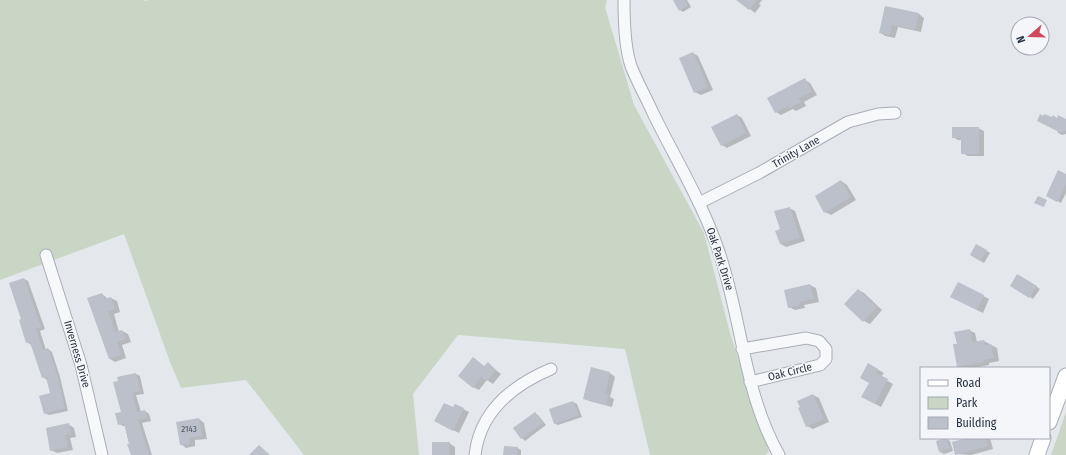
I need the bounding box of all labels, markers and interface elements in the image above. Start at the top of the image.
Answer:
north arrow [1010,16,1050,56]
text: N [1014,34,1028,45]
street label: Trinity Lane [770,133,822,171]
street label: Oak Park Drive [704,226,736,292]
street label: Inverness Drive [61,319,93,389]
street label: Oak Circle [767,360,813,384]
legend [920,367,1050,439]
text: Road [956,376,981,390]
text: Park [956,396,978,410]
text: Building [956,416,997,430]
house number: 2143 [181,424,197,434]

